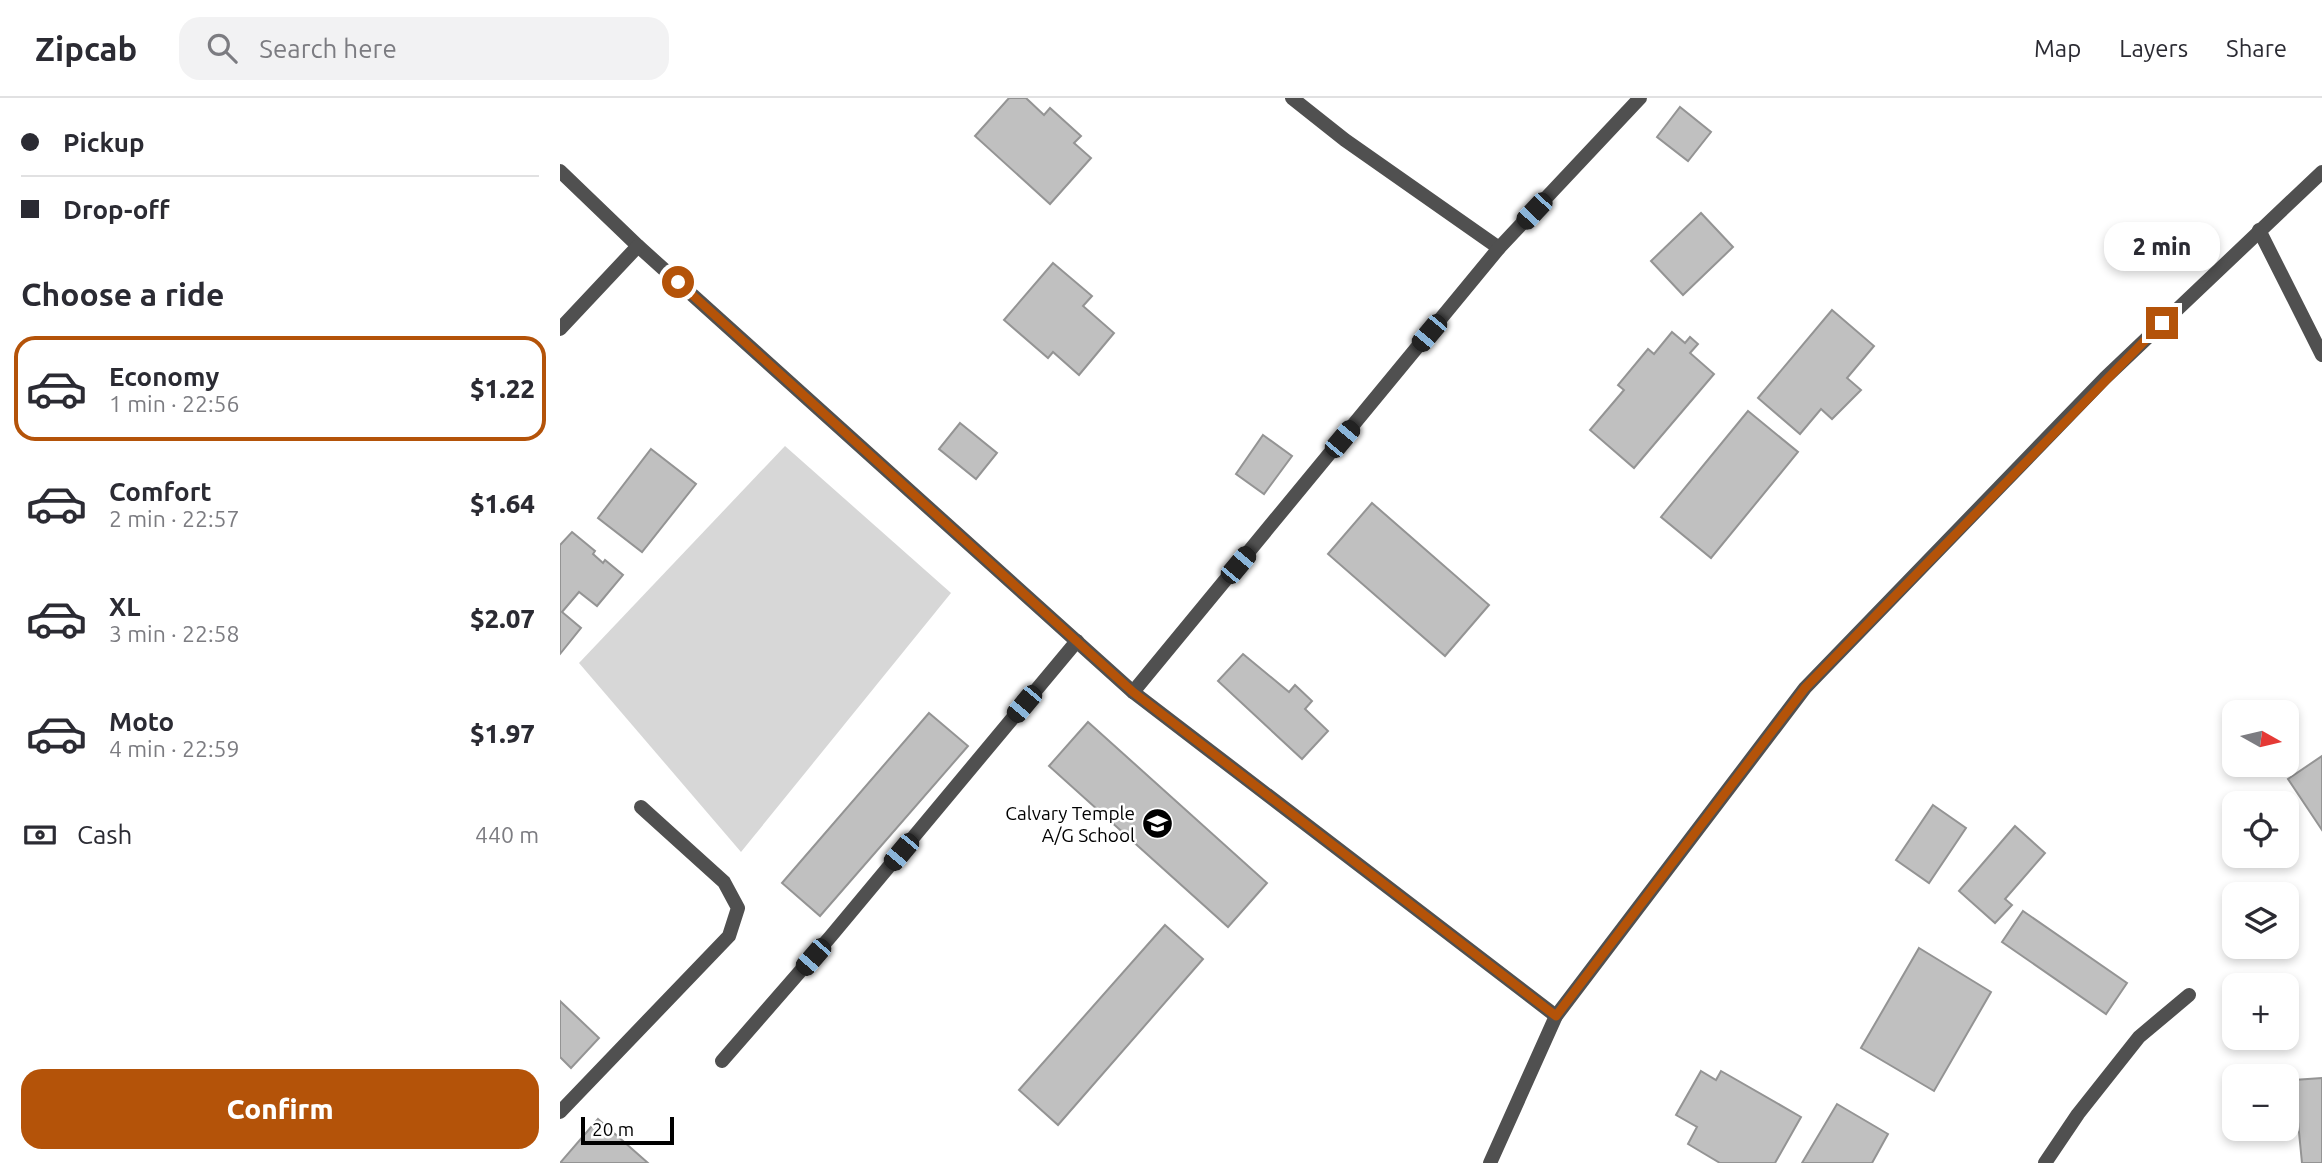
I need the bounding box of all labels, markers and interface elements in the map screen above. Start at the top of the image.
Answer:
search box [179,17,669,80]
icon: search [203,29,241,67]
text: Zipcab [35,30,137,67]
text: Search here [259,34,397,63]
text: Map [2034,35,2081,62]
text: Layers [2119,35,2188,62]
text: Share [2226,35,2287,62]
text: Pickup [63,128,145,157]
car [1512,188,1557,234]
text: Drop-off [63,195,170,224]
callout: 2 min [2104,222,2220,271]
text: 2 min [2133,234,2191,259]
route start [662,266,694,298]
text: Choose a ride [21,276,224,312]
route end [2146,307,2178,339]
car [1408,310,1451,356]
icon: car [25,357,88,420]
text: Economy [109,362,219,391]
text: $1.22 [470,374,535,403]
text: 1 min · 22:56 [109,391,240,416]
car [1321,416,1364,462]
icon: car [25,472,88,535]
text: Comfort [109,477,212,506]
text: $1.64 [470,489,535,518]
text: 2 min · 22:57 [109,506,240,531]
car [1217,542,1260,588]
icon: car [25,587,88,650]
text: XL [109,592,140,621]
text: $2.07 [470,604,535,633]
text: 3 min · 22:58 [109,621,240,646]
car [1003,681,1046,727]
north arrow [2222,700,2300,777]
map controls [2222,700,2299,1141]
icon: car [25,702,88,765]
text: Moto [109,707,174,736]
text: $1.97 [470,719,535,748]
text: 4 min · 22:59 [109,736,240,761]
button: locate [2222,791,2299,868]
place label: Calvary Temple A/G School [1005,802,1135,846]
school or university icon: Calvary Temple A/G School [1141,807,1175,841]
icon: cash [21,816,59,854]
text: Cash [77,820,132,849]
text: 440 m [475,822,539,847]
car [880,829,923,875]
button: layers [2222,882,2299,959]
car [792,934,835,980]
button: + [2222,973,2299,1050]
button: − [2222,1064,2299,1141]
button: Confirm [21,1069,539,1149]
scale bar [581,1114,674,1146]
text: 20 m [592,1118,634,1140]

